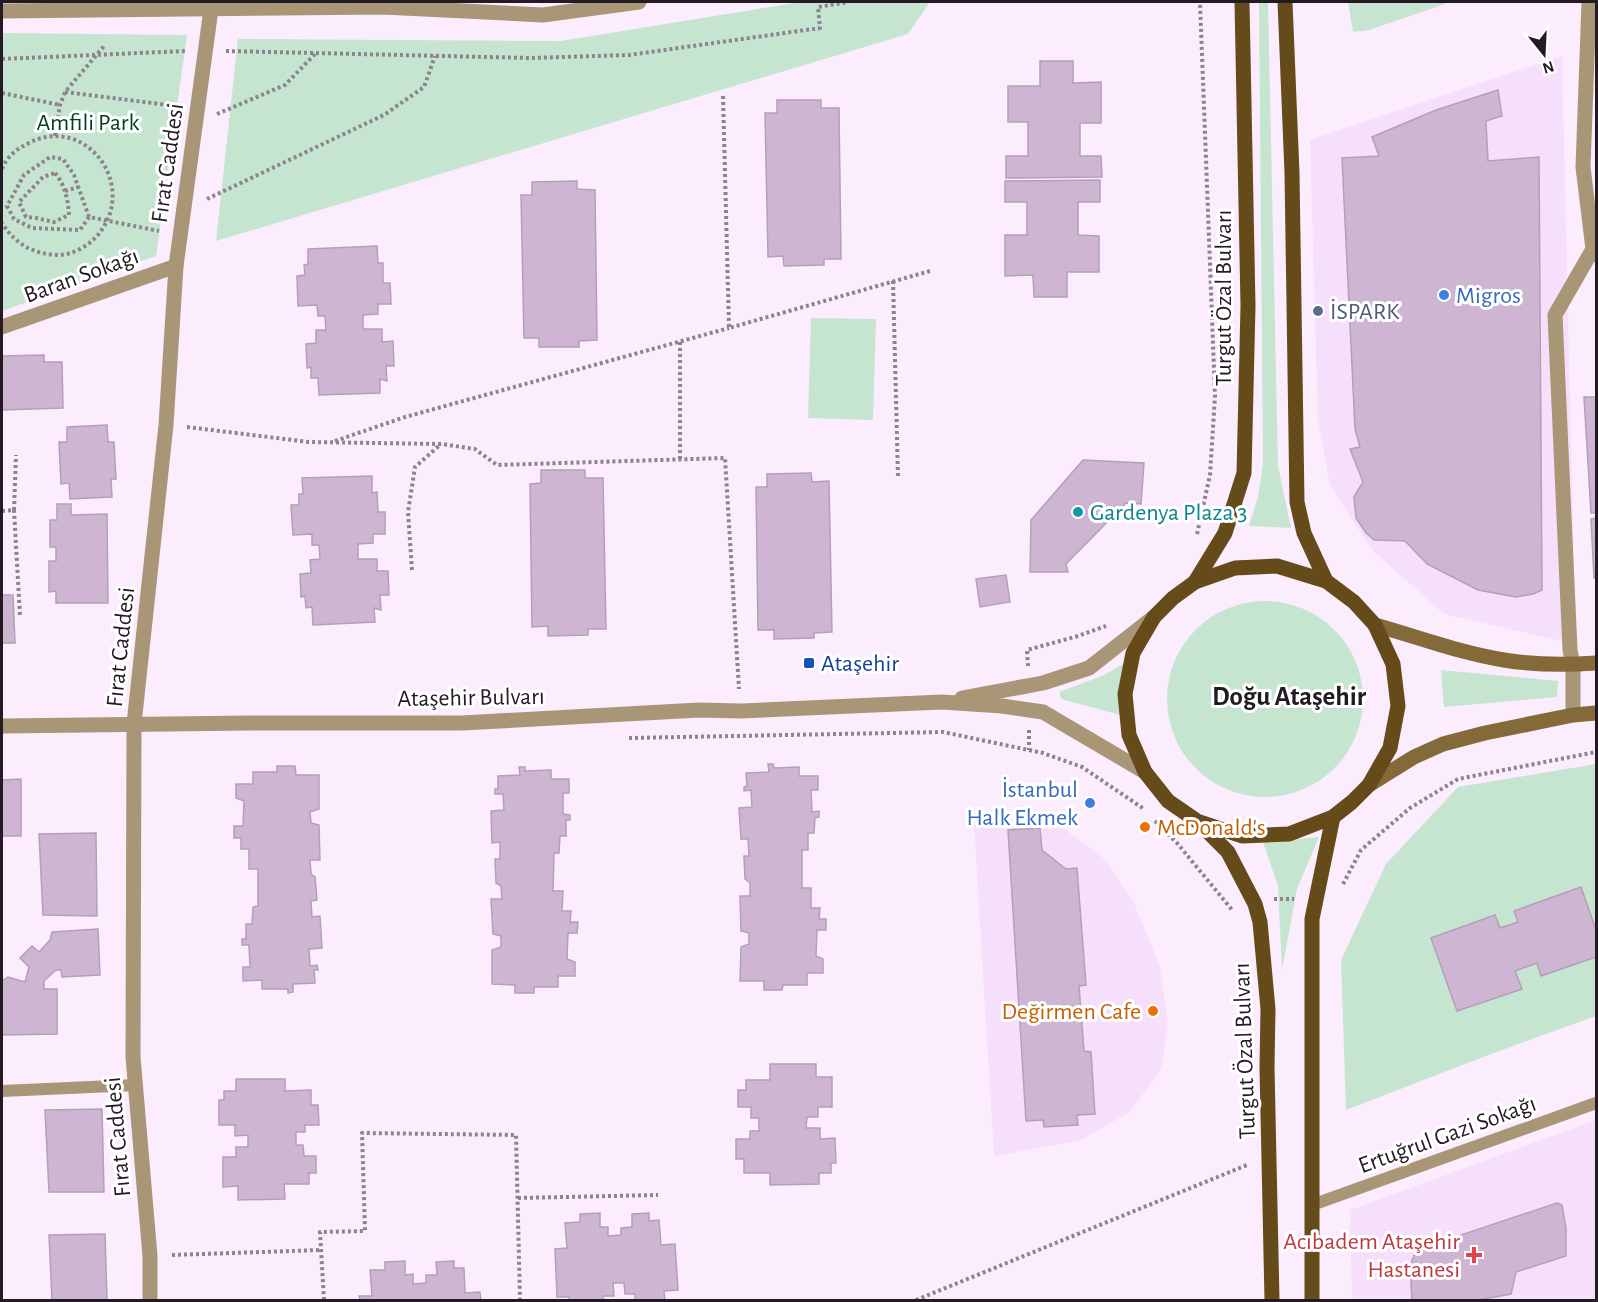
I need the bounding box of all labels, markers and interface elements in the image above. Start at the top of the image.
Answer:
north arrow [1514,24,1574,84]
text: N [1541,58,1556,77]
street label: Fırat Caddesi [148,102,188,225]
park label: Amfili Park [36,111,140,135]
street label: Turgut Özal Bulvarı [1211,210,1236,386]
street label: Baran Sokağı [21,244,142,308]
place label: Migros [1456,284,1521,308]
marker: Migros [1437,288,1451,302]
place label: İSPARK [1330,299,1400,324]
marker: İSPARK [1311,304,1325,318]
place label: Gardenya Plaza 3 [1090,501,1247,525]
marker: Gardenya Plaza 3 [1071,505,1085,519]
street label: Fırat Caddesi [103,586,139,708]
place label: Ataşehir [821,652,899,676]
marker: Ataşehir [802,656,816,670]
district label: Doğu Ataşehir [1212,683,1367,710]
street label: Ataşehir Bulvarı [397,685,545,711]
place label: İstanbul Halk Ekmek [966,777,1078,830]
marker: İstanbul Halk Ekmek [1083,796,1097,810]
place label: McDonald's [1157,816,1266,840]
marker: McDonald's [1138,820,1152,834]
street label: Turgut Özal Bulvarı [1229,962,1260,1140]
place label: Değirmen Cafe [1002,1000,1141,1024]
marker: Değirmen Cafe [1146,1004,1160,1018]
street label: Fırat Caddesi [101,1076,135,1198]
street label: Ertuğrul Gazi Sokağı [1355,1092,1539,1178]
place label: Acıbadem Ataşehir Hastanesi [1283,1230,1460,1282]
marker: Acıbadem Ataşehir Hastanesi [1465,1246,1483,1264]

